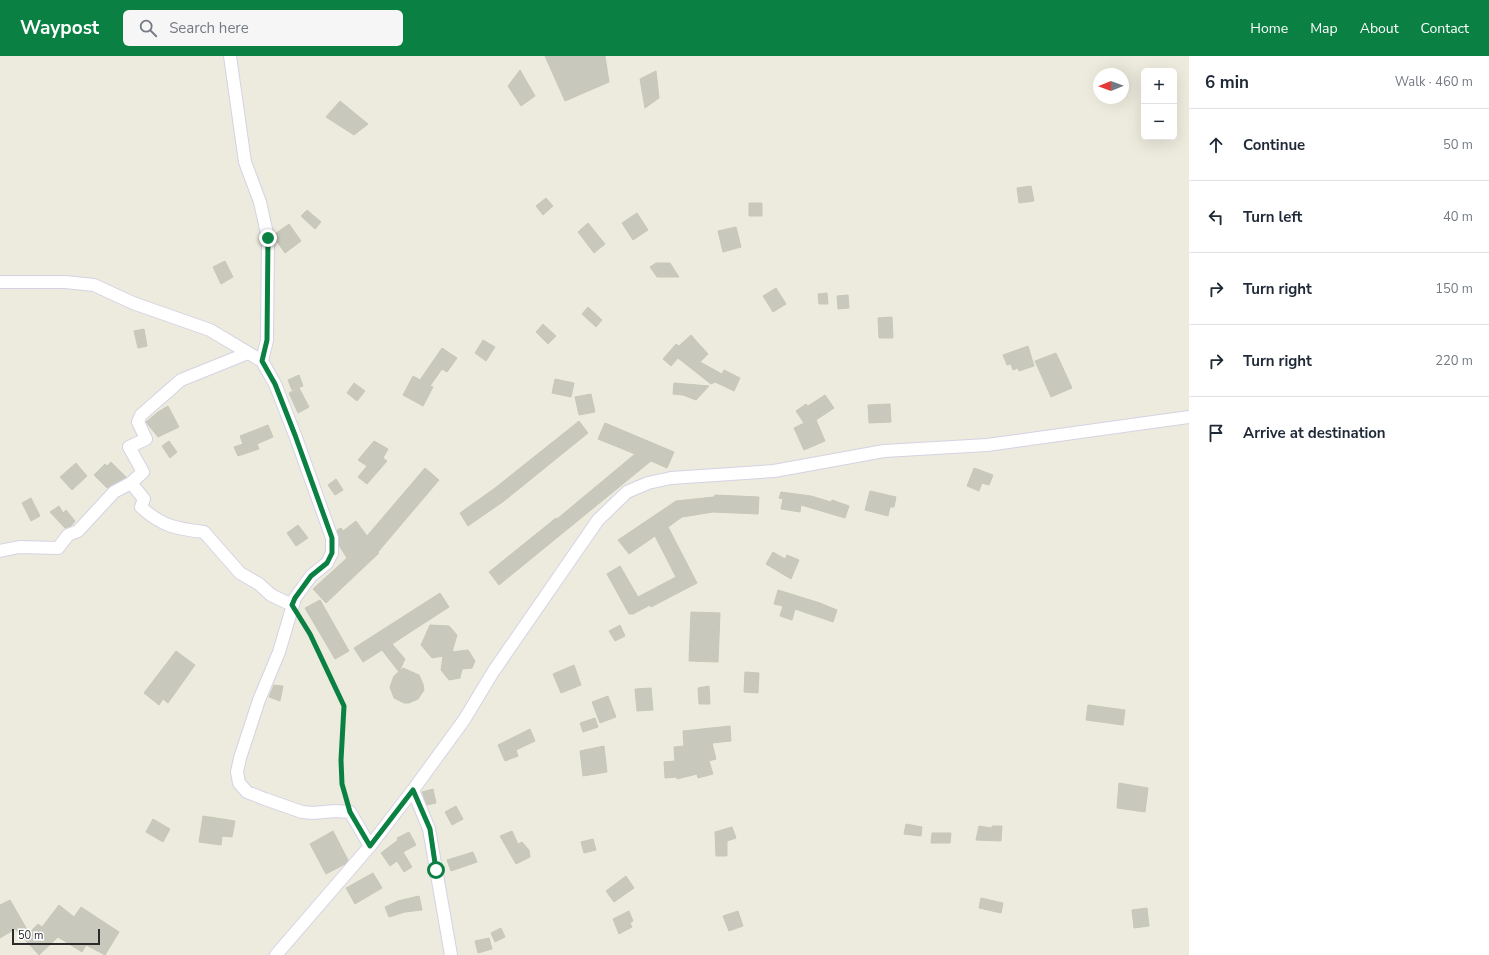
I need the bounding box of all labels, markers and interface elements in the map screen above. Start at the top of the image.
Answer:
search box [123,10,403,46]
text: Waypost [20,15,99,41]
icon: search [137,17,159,39]
text: Search here [169,18,249,38]
text: Home [1250,19,1288,38]
text: Map [1310,19,1338,38]
text: About [1360,19,1399,38]
text: Contact [1421,19,1469,38]
north arrow [1093,68,1129,104]
map controls [1141,68,1177,140]
button: + [1141,68,1177,104]
text: 6 min [1205,71,1249,94]
text: Walk · 460 m [1395,73,1473,91]
button: − [1141,104,1177,140]
icon: ahead [1205,134,1227,156]
text: Continue [1243,135,1305,155]
text: 50 m [1443,136,1473,154]
icon: left [1205,206,1227,228]
text: Turn left [1243,207,1302,227]
text: 40 m [1443,208,1473,226]
route end [259,229,277,247]
icon: right [1205,278,1227,300]
text: Turn right [1243,279,1312,299]
text: 150 m [1435,280,1473,298]
icon: right [1205,350,1227,372]
text: Turn right [1243,351,1312,371]
text: 220 m [1435,352,1473,370]
icon: arrive [1205,422,1227,444]
text: Arrive at destination [1243,423,1386,443]
route start [427,861,445,879]
scale bar [12,927,100,946]
text: 50 m [18,928,43,943]

